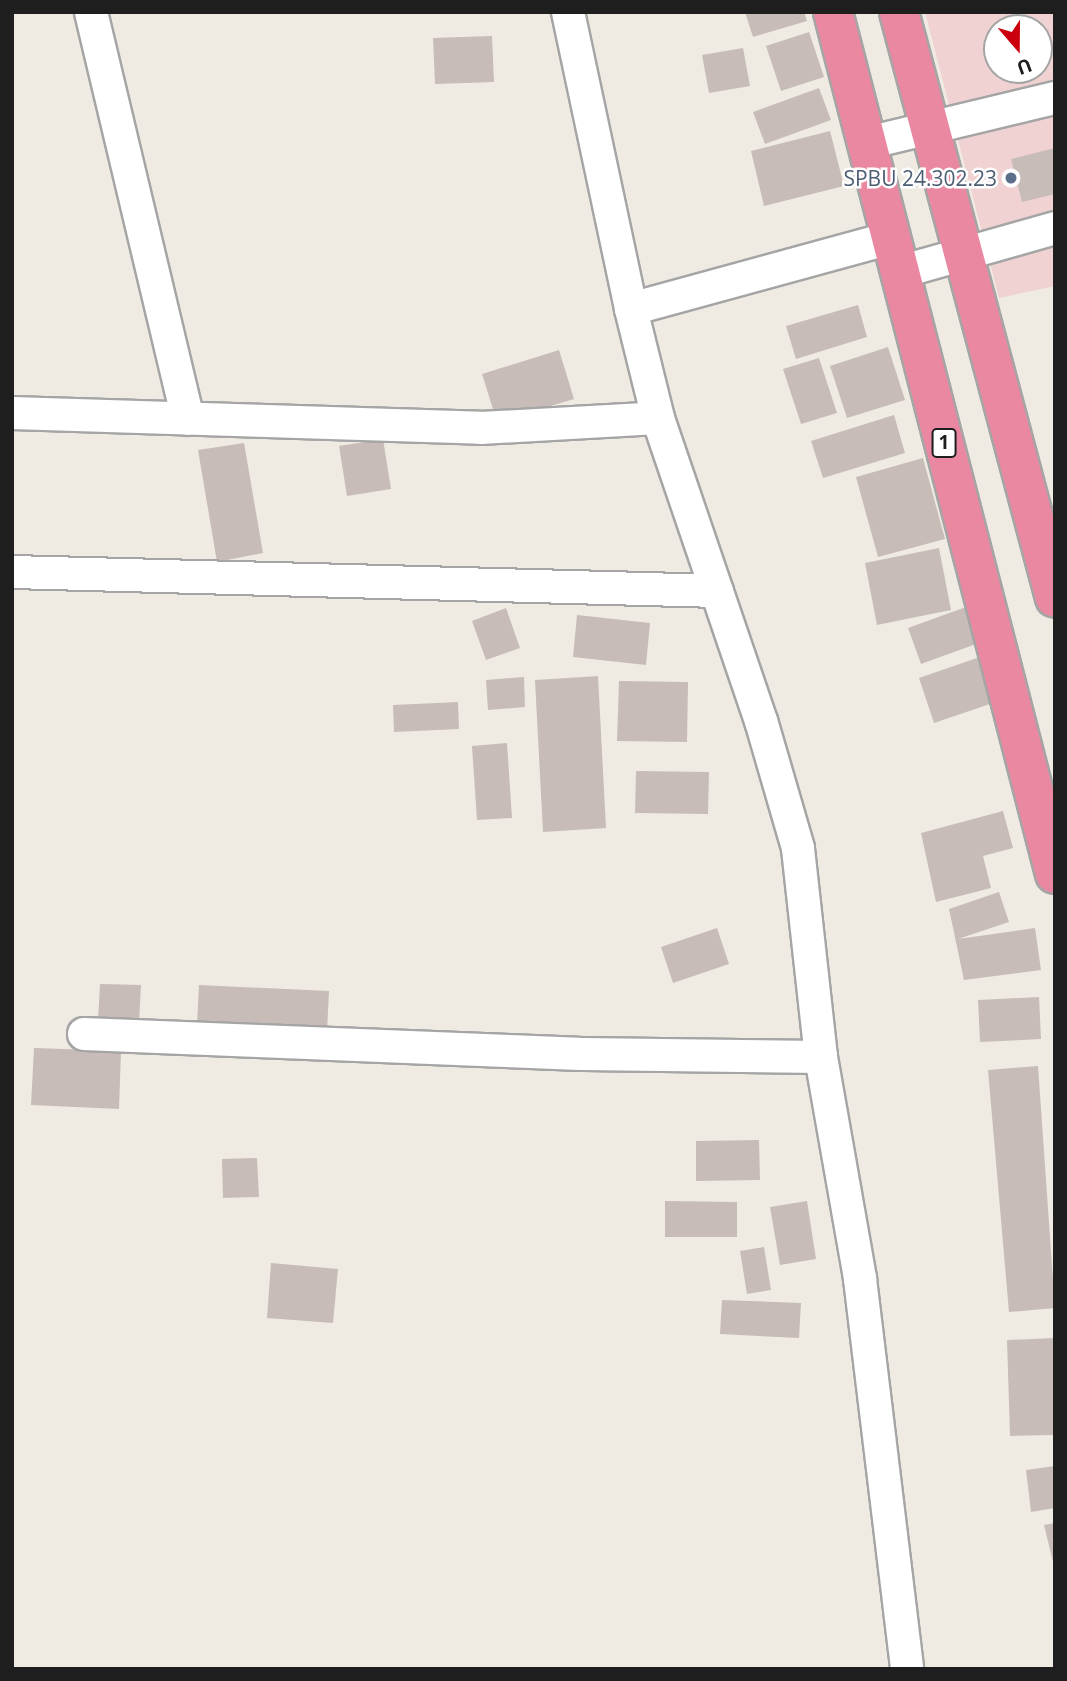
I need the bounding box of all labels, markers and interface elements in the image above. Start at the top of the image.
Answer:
north arrow [983,14,1053,84]
text: U [1013,52,1036,82]
place label: SPBU 24.302.23 [843,165,997,191]
marker: SPBU 24.302.23 [1003,170,1019,186]
road number: 1 [930,428,958,458]

